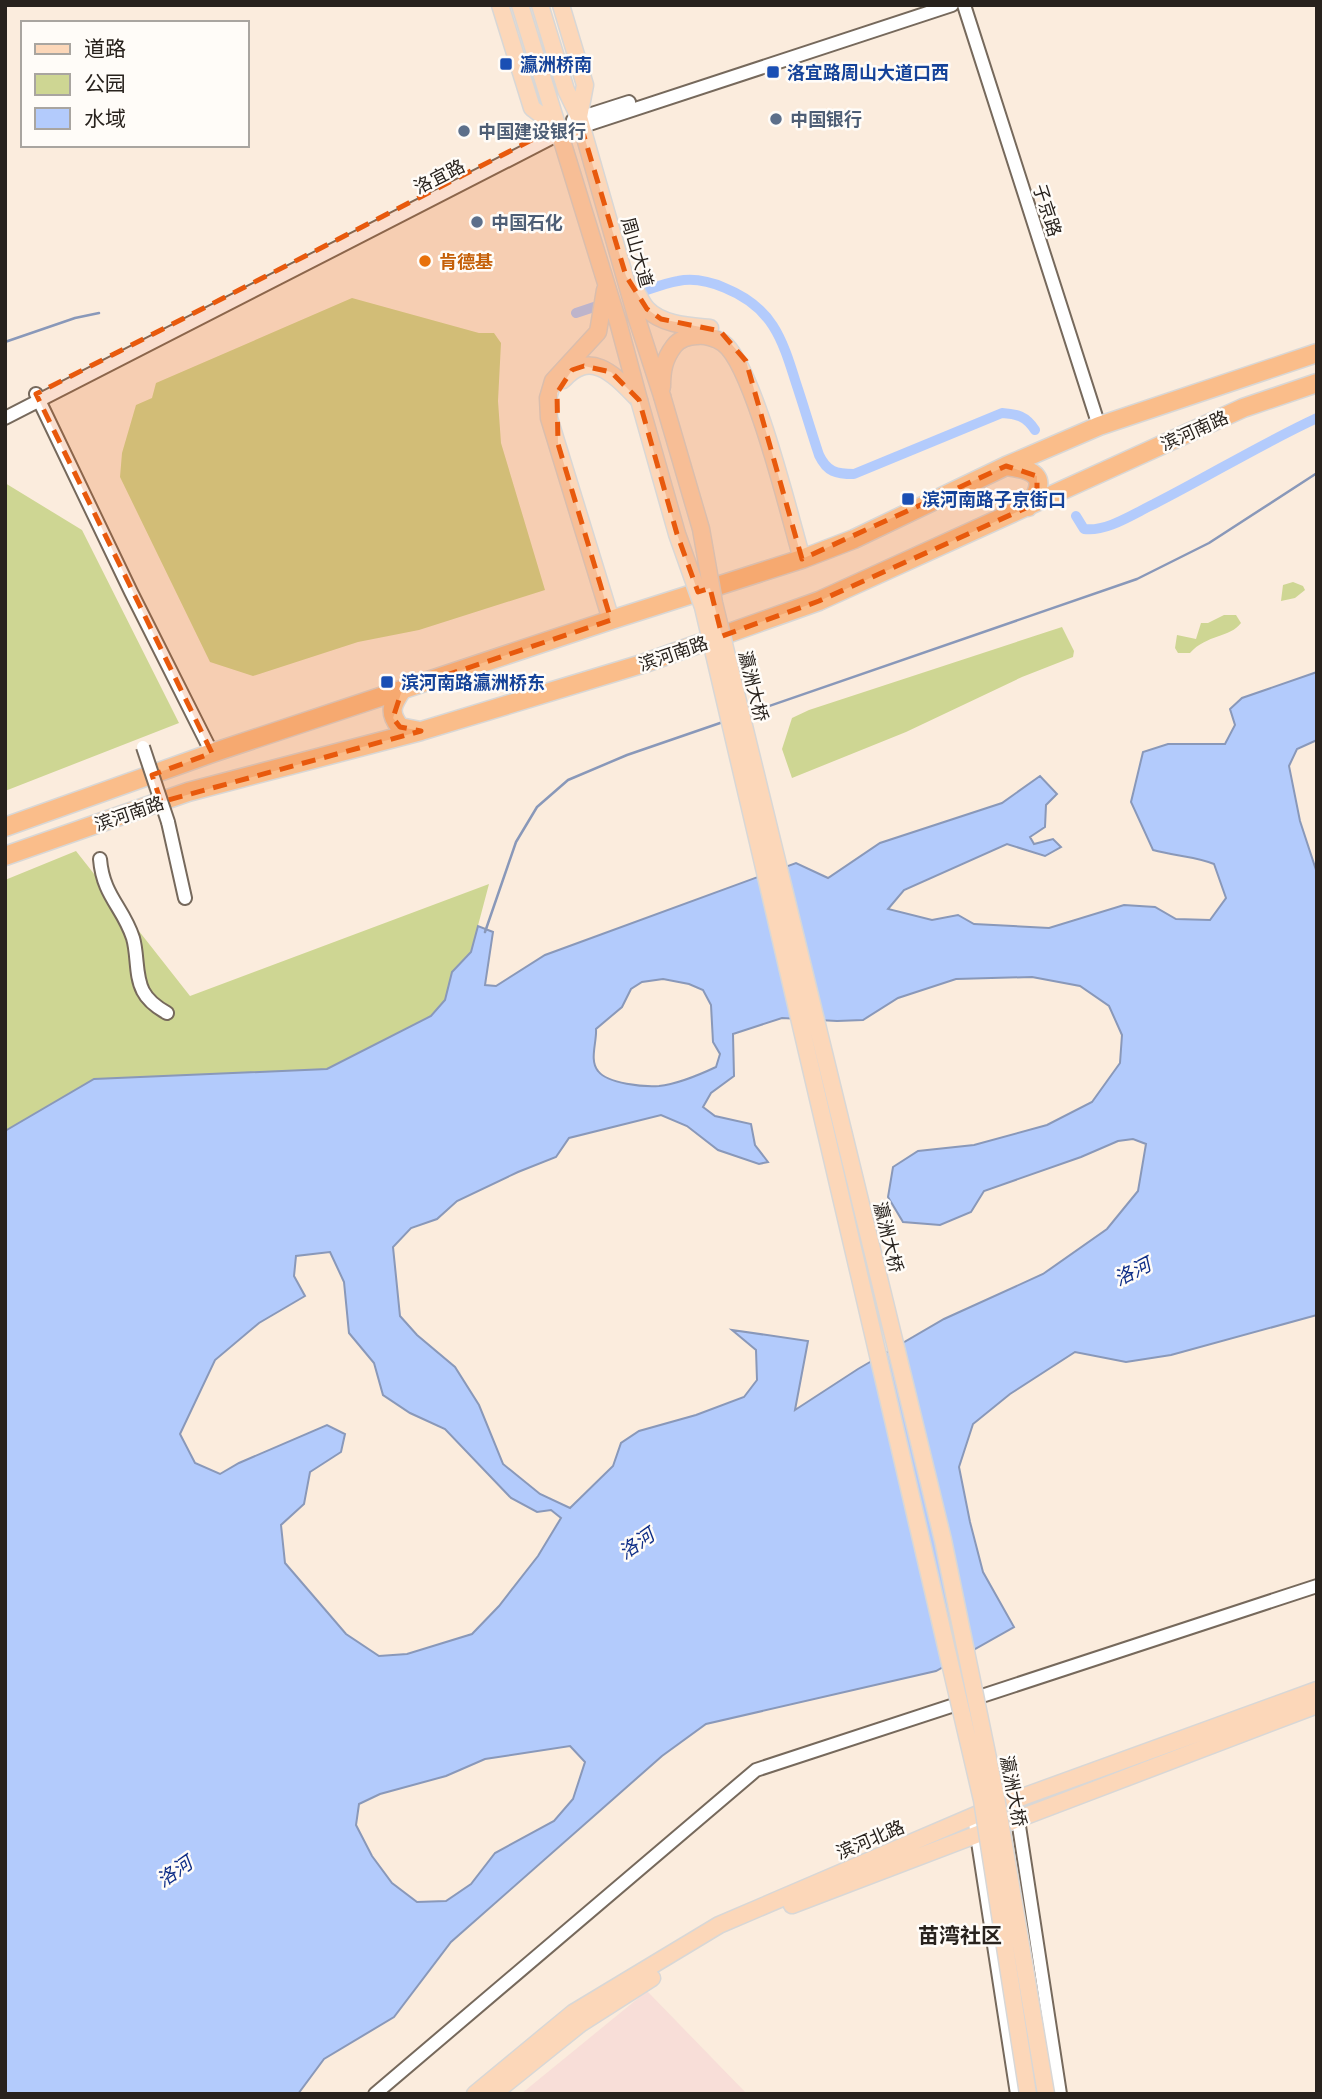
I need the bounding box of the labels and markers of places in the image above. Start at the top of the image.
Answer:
place label: 瀛洲桥南 [520,53,592,75]
marker: 瀛洲桥南 [498,56,514,72]
place label: 洛宜路周山大道口西 [787,61,949,83]
marker: 洛宜路周山大道口西 [765,64,781,80]
place label: 中国银行 [790,108,862,130]
marker: 中国银行 [768,111,784,127]
place label: 中国建设银行 [478,120,586,142]
marker: 中国建设银行 [456,123,472,139]
place label: 中国石化 [491,211,563,233]
marker: 中国石化 [469,214,485,230]
place label: 肯德基 [439,250,493,272]
marker: 肯德基 [417,253,433,269]
place label: 滨河南路子京街口 [922,488,1066,510]
marker: 滨河南路子京街口 [900,491,916,507]
place label: 滨河南路瀛洲桥东 [401,671,545,693]
marker: 滨河南路瀛洲桥东 [379,674,395,690]

